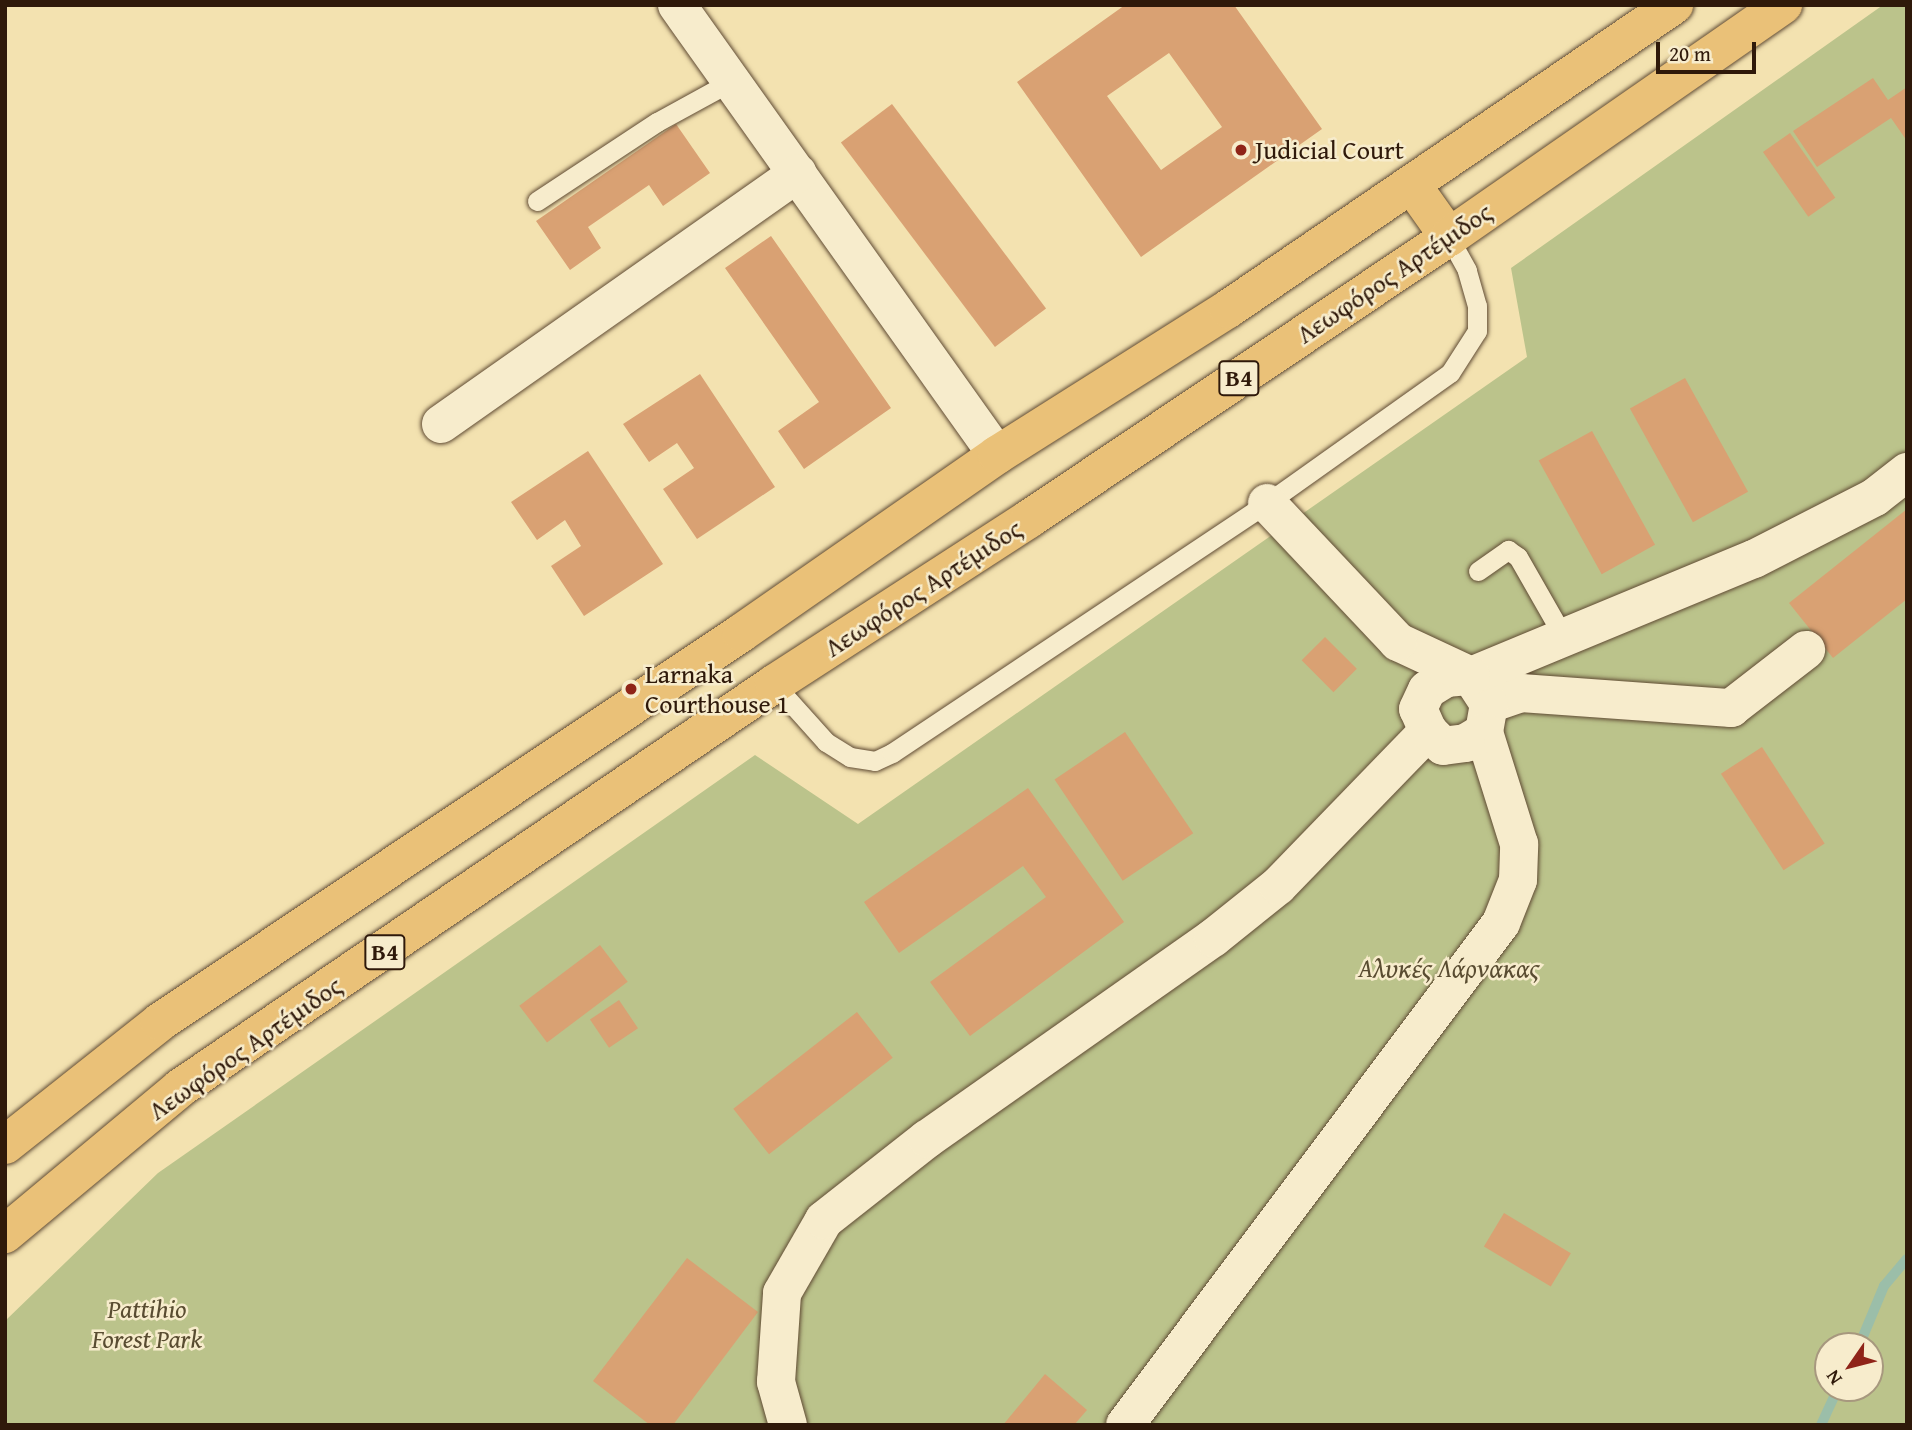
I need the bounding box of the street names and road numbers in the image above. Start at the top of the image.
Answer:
street label: Λεωφόρος Αρτέμιδος [1290,196,1498,350]
road number: B4 [1218,358,1260,398]
street label: Λεωφόρος Αρτέμιδος [819,513,1027,663]
road number: B4 [364,932,406,972]
street label: Λεωφόρος Αρτέμιδος [142,970,348,1126]

